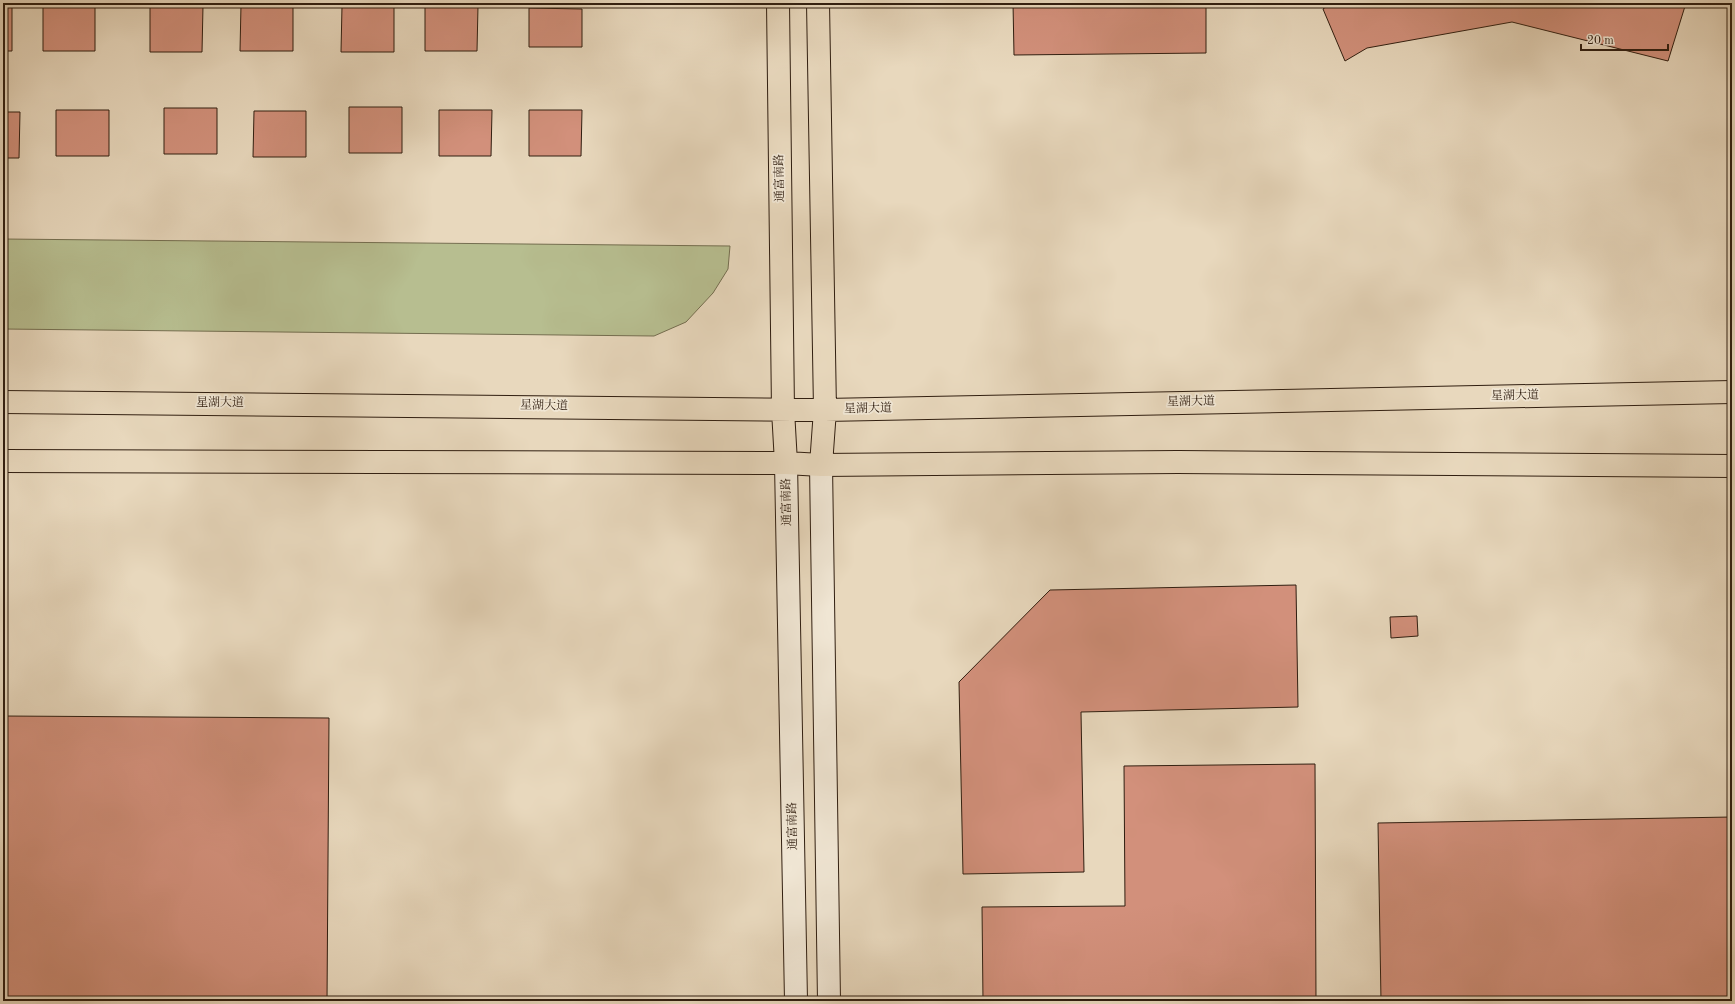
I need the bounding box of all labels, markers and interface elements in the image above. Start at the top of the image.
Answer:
scale bar [1581,26,1668,52]
text: 20 m [1587,35,1614,47]
street label: 通富南路 [772,154,786,202]
street label: 星湖大道 [1491,388,1539,402]
street label: 星湖大道 [1167,394,1215,408]
street label: 星湖大道 [196,395,244,409]
street label: 星湖大道 [520,398,568,412]
street label: 星湖大道 [844,401,892,415]
street label: 通富南路 [779,478,793,526]
street label: 通富南路 [785,802,799,850]

